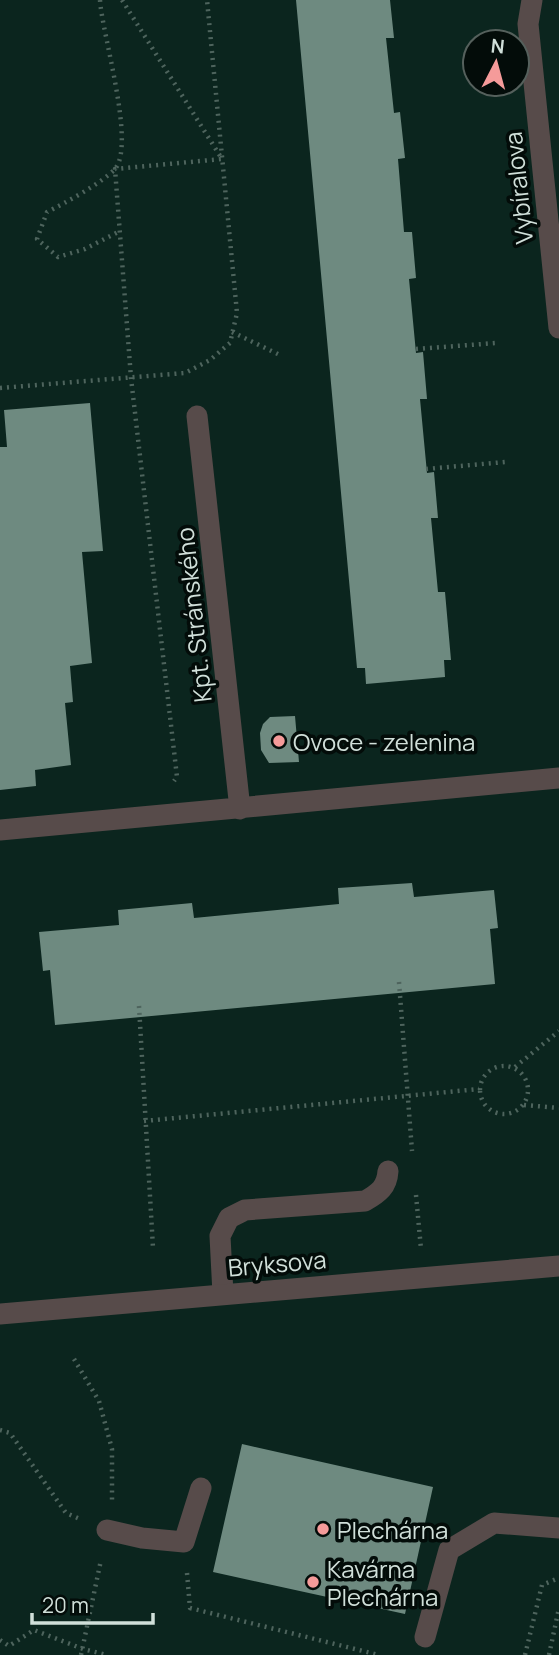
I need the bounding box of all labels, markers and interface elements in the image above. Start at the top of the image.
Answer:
north arrow [461,28,531,98]
text: N [490,32,506,60]
street label: Vybíralova [496,130,540,246]
street label: Kpt. Stránského [167,526,219,704]
place label: Ovoce - zelenina [293,725,475,758]
marker: Ovoce - zelenina [271,733,287,749]
street label: Bryksova [226,1242,328,1284]
place label: Plechárna [337,1513,448,1546]
marker: Plechárna [315,1521,331,1537]
place label: Kavárna Plechárna [327,1552,438,1613]
marker: Kavárna Plechárna [305,1574,321,1590]
scale bar [32,1582,152,1626]
text: 20 m [42,1591,89,1619]

